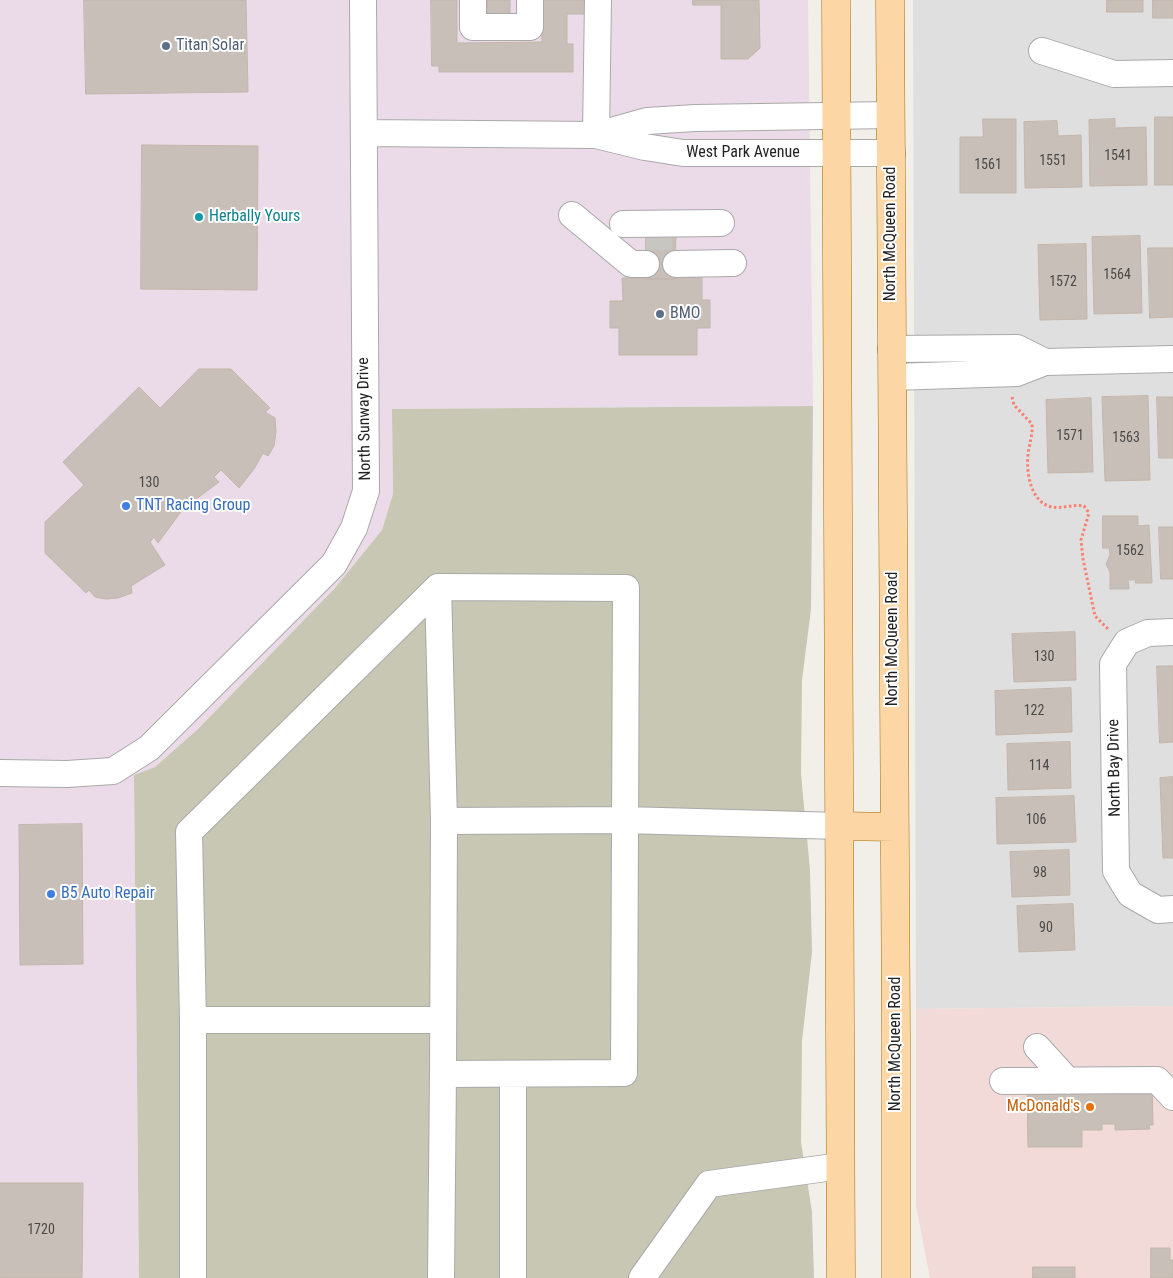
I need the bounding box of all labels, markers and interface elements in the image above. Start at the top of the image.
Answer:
place label: Titan Solar [176,36,244,56]
marker: Titan Solar [160,40,172,52]
street label: West Park Avenue [686,143,800,163]
house number: 1541 [1104,148,1132,164]
house number: 1551 [1039,153,1067,169]
house number: 1561 [974,157,1002,173]
street label: North McQueen Road [881,167,901,301]
place label: Herbally Yours [209,207,300,227]
marker: Herbally Yours [193,211,205,223]
house number: 1564 [1103,267,1131,283]
house number: 1572 [1049,274,1077,290]
place label: BMO [670,304,700,324]
marker: BMO [654,308,666,320]
street label: North Sunway Drive [354,357,376,481]
house number: 1571 [1056,428,1084,444]
house number: 1563 [1112,430,1140,446]
house number: 130 [139,475,159,491]
place label: TNT Racing Group [136,496,250,516]
marker: TNT Racing Group [120,500,132,512]
house number: 1562 [1116,543,1144,559]
street label: North McQueen Road [883,572,903,706]
house number: 130 [1034,649,1054,665]
house number: 122 [1024,703,1044,719]
street label: North Bay Drive [1105,719,1125,817]
house number: 114 [1029,758,1049,774]
house number: 106 [1026,812,1046,828]
house number: 98 [1033,865,1047,881]
place label: B5 Auto Repair [61,884,155,904]
marker: B5 Auto Repair [45,888,57,900]
house number: 90 [1039,920,1053,936]
street label: North McQueen Road [886,977,906,1111]
place label: McDonald's [1007,1097,1080,1117]
marker: McDonald's [1084,1101,1096,1113]
house number: 1720 [27,1222,55,1238]

